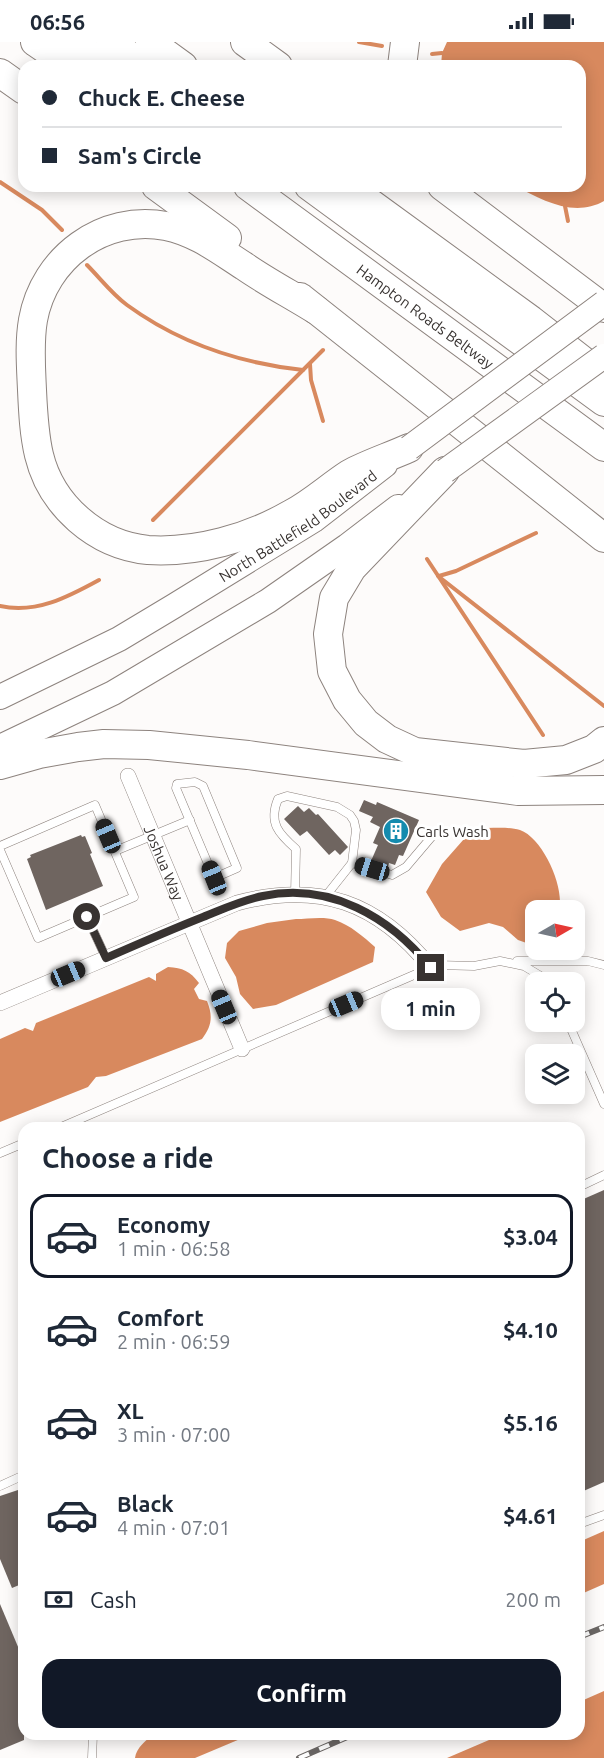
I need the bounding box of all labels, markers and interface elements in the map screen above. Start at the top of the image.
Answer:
text: 06:56 [30,9,85,34]
text: Chuck E. Cheese [78,85,245,110]
text: Sam's Circle [78,143,202,168]
street label: Hampton Roads Beltway [354,260,497,372]
street label: North Battlefield Boulevard [216,466,380,585]
car [93,816,123,856]
building icon: Carls Wash [381,816,411,846]
street label: Joshua Way [141,823,187,903]
place label: Carls Wash [416,823,489,840]
car [352,855,392,883]
car [199,858,229,898]
north arrow [525,900,585,960]
map controls [525,900,585,1104]
route start [73,903,100,930]
route end [417,954,444,981]
car [48,959,88,989]
button: locate [525,972,585,1032]
car [209,987,239,1027]
car [326,989,366,1019]
callout: 1 min [382,989,480,1031]
text: 1 min [405,997,456,1020]
button: layers [525,1044,585,1104]
text: Choose a ride [42,1143,214,1173]
icon: car [45,1209,99,1263]
text: Economy [117,1212,210,1237]
text: $3.04 [503,1224,558,1249]
text: 1 min · 06:58 [117,1237,231,1260]
icon: car [45,1302,99,1356]
text: Comfort [117,1305,204,1330]
text: $4.10 [503,1317,558,1342]
text: 2 min · 06:59 [117,1330,231,1353]
icon: car [45,1395,99,1449]
text: XL [117,1398,144,1423]
text: $5.16 [503,1410,558,1435]
text: 3 min · 07:00 [117,1423,231,1446]
icon: car [45,1488,99,1542]
text: Black [117,1491,174,1516]
text: $4.61 [503,1503,558,1528]
text: 4 min · 07:01 [117,1516,231,1539]
icon: cash [42,1583,75,1616]
text: Cash [90,1587,137,1612]
text: 200 m [505,1588,561,1611]
button: Confirm [42,1659,561,1728]

